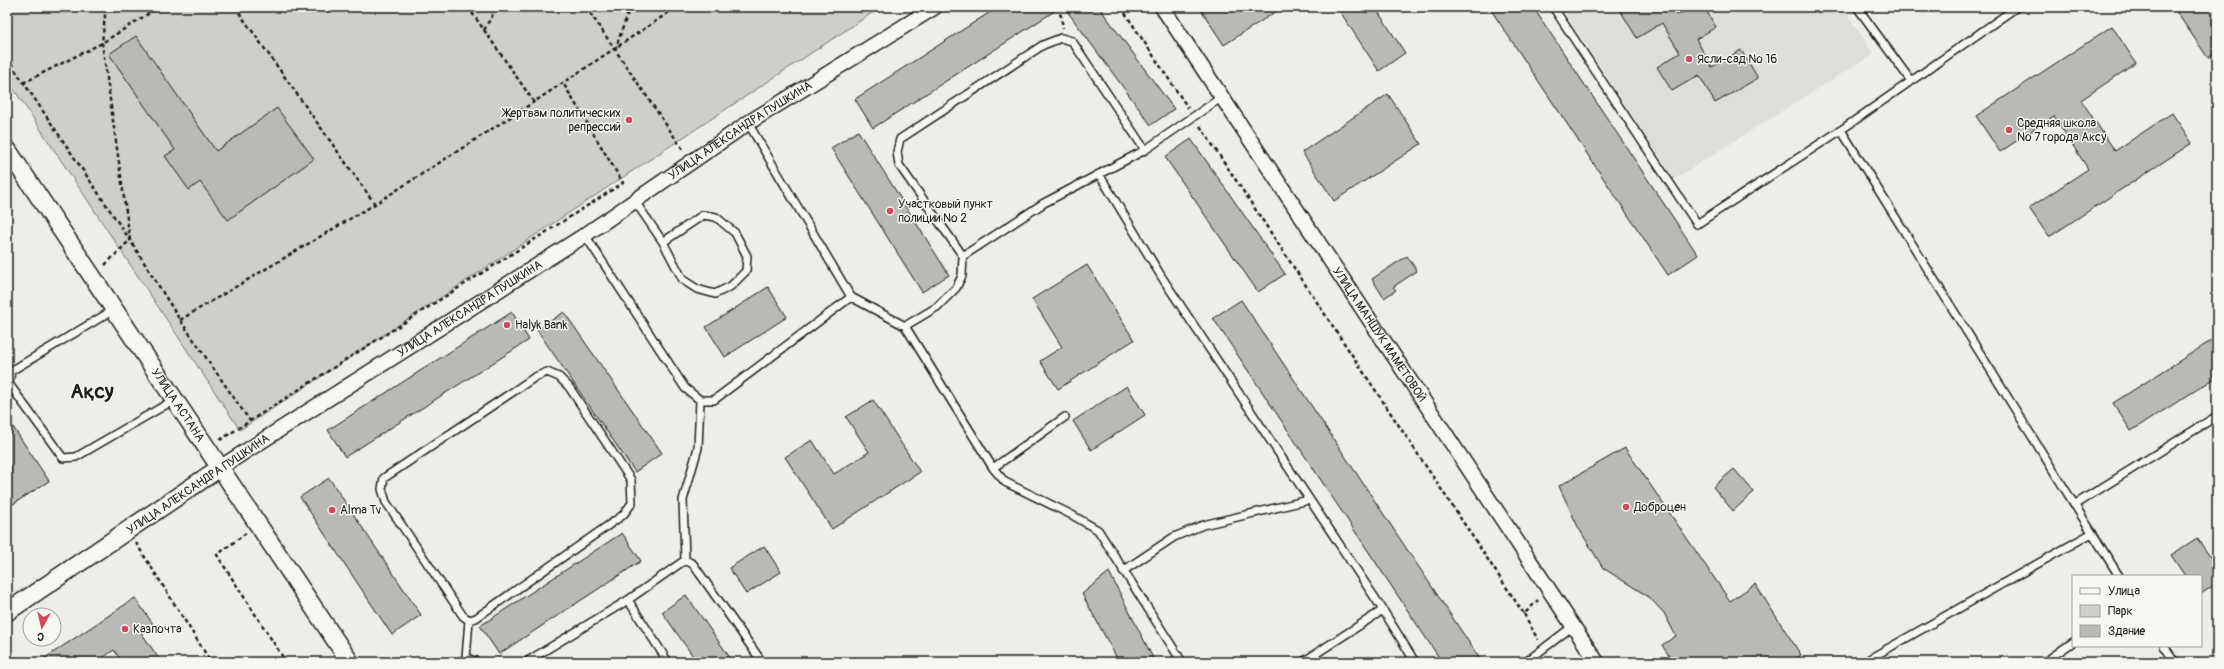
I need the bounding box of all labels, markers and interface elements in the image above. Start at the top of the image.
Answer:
place label: Ясли-сад № 16 [1697,52,1777,67]
marker: Ясли-сад № 16 [1684,54,1694,64]
street label: УЛИЦА АЛЕКСАНДРА ПУШКИНА [666,78,815,183]
place label: Жертвам политических репрессий [501,106,621,135]
marker: Жертвам политических репрессий [624,115,634,125]
place label: Средняя школа № 7 города Аксу [2017,116,2106,145]
marker: Средняя школа № 7 города Аксу [2004,125,2014,135]
place label: Участковый пункт полиции № 2 [898,197,993,226]
marker: Участковый пункт полиции № 2 [885,206,895,216]
street label: УЛИЦА АЛЕКСАНДРА ПУШКИНА [395,257,545,361]
street label: УЛИЦА МАНШУК МАМЕТОВОЙ [1329,265,1429,405]
place label: Halyk Bank [515,318,568,333]
marker: Halyk Bank [502,320,512,330]
street label: УЛИЦА АСТАНА [148,366,208,445]
district label: Ақсу [71,379,114,404]
street label: УЛИЦА АЛЕКСАНДРА ПУШКИНА [124,431,273,538]
place label: Доброцен [1633,500,1686,515]
marker: Доброцен [1621,502,1631,512]
place label: Alma Tv [340,503,381,518]
marker: Alma Tv [327,505,337,515]
legend [2072,575,2202,647]
text: Улица [2108,584,2140,599]
text: Парк [2108,604,2133,619]
north arrow [22,607,62,647]
place label: Казпочта [133,622,182,637]
marker: Казпочта [120,624,130,634]
text: Здание [2108,624,2145,639]
text: С [36,629,45,643]

